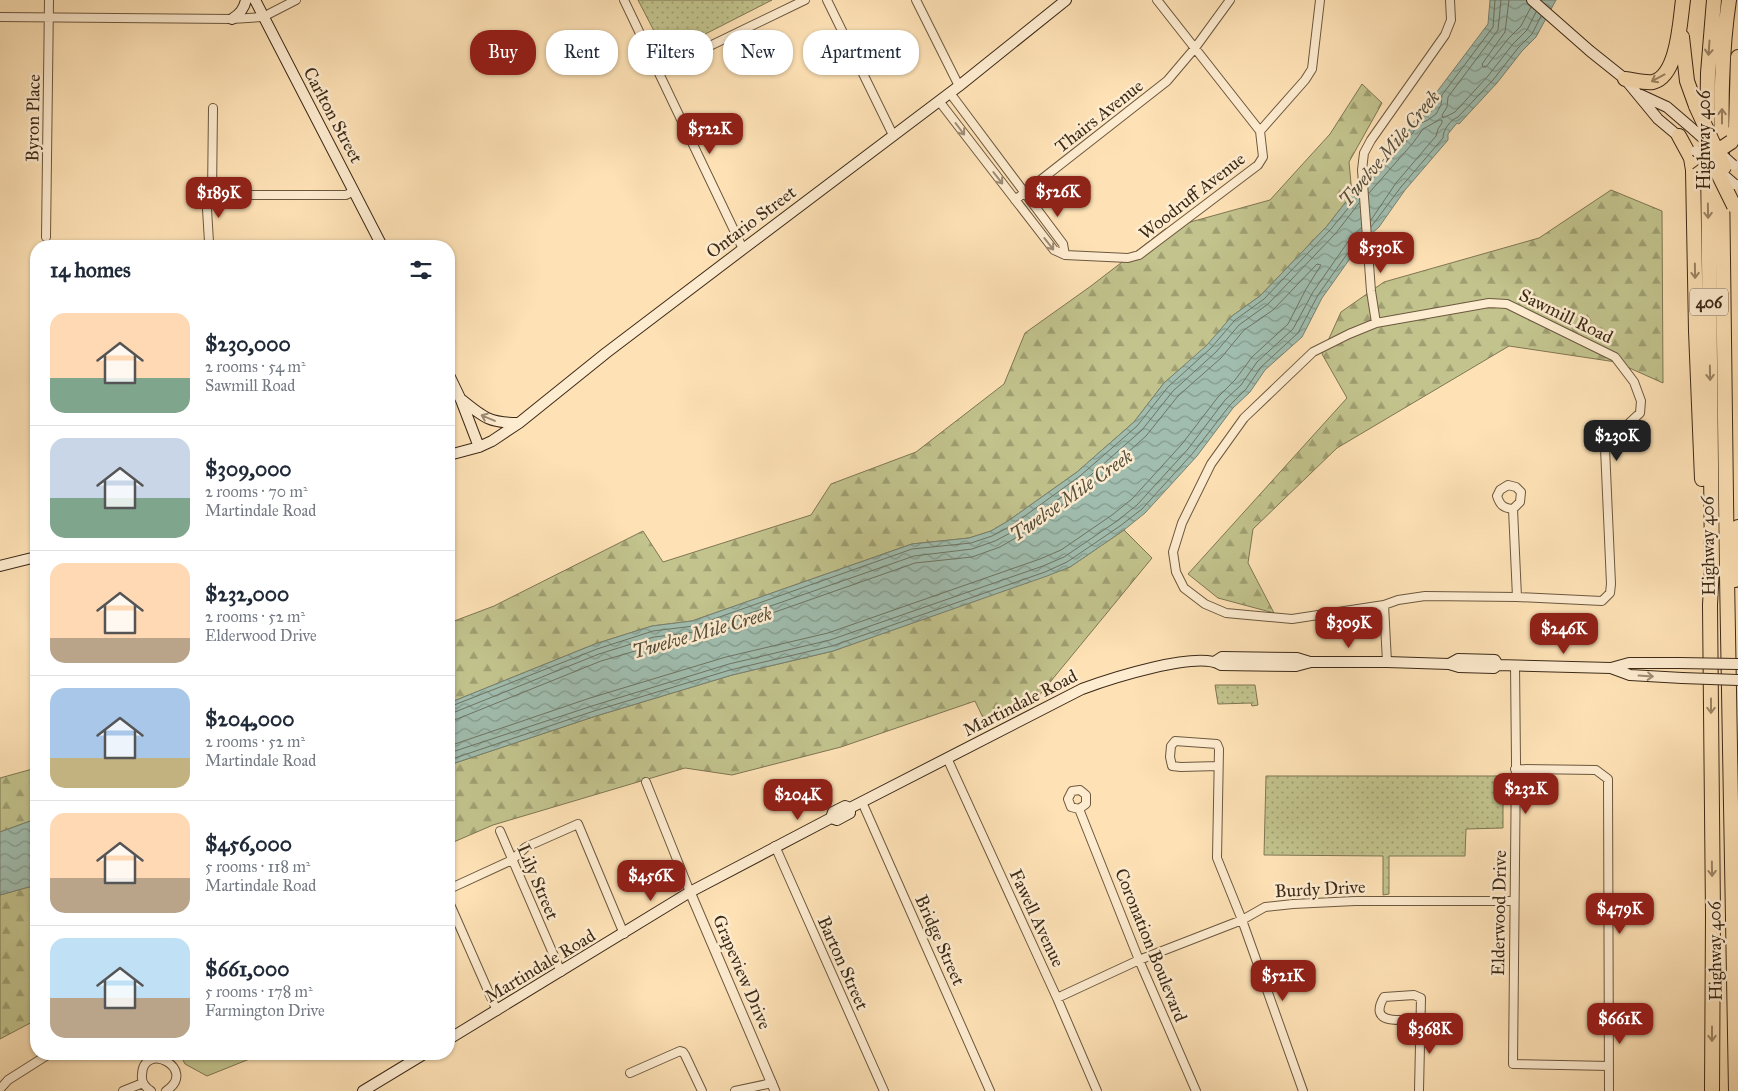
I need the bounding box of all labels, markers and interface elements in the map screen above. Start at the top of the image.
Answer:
chip: Buy [470,30,536,75]
chip: Rent [546,30,618,75]
chip: Filters [628,30,713,75]
chip: New [723,30,793,75]
chip: Apartment [803,30,919,75]
one-way arrow [1705,40,1714,56]
street label: Carlton Street [299,63,368,167]
one-way arrow [1651,73,1666,83]
street label: Byron Place [21,74,45,162]
street label: Thairs Avenue [1050,75,1148,157]
water label: Twelve Mile Creek [1334,85,1445,211]
street label: Highway 406 [1693,89,1716,190]
one-way arrow [1717,108,1727,124]
pin: $522K [675,112,745,155]
text: $522K [688,119,732,138]
one-way arrow [955,122,965,136]
street label: Woodruff Avenue [1134,148,1250,244]
one-way arrow [993,172,1004,185]
pin: $189K [184,176,254,219]
pin: $526K [1023,176,1093,218]
street label: Ontario Street [702,181,801,263]
text: $526K [1036,182,1080,201]
text: $189K [197,183,241,202]
one-way arrow [1703,202,1713,219]
pin: $530K [1346,232,1416,274]
one-way arrow [1043,237,1054,250]
text: $530K [1359,238,1403,257]
icon: filters [407,256,435,284]
text: 14 homes [50,257,131,283]
one-way arrow [1690,262,1700,279]
street label: Sawmill Road [1515,284,1617,348]
road number: 406 [1690,288,1728,316]
text: $230,000 [205,331,291,357]
icon: home [90,333,150,393]
text: 2 rooms · 54 m² [205,357,306,376]
one-way arrow [1705,365,1715,381]
text: Sawmill Road [205,376,295,395]
one-way arrow [481,413,496,423]
pin: $230K [1582,420,1652,462]
text: $230K [1595,426,1639,445]
water label: Twelve Mile Creek [1006,444,1137,546]
text: $309,000 [205,456,292,482]
icon: home [90,458,150,518]
text: 2 rooms · 70 m² [205,482,308,501]
street label: Highway 406 [1696,495,1721,596]
text: Martindale Road [205,501,316,520]
text: $232,000 [205,581,289,607]
icon: home [90,583,150,643]
water label: Twelve Mile Creek [630,601,775,663]
pin: $309K [1314,606,1384,649]
text: 2 rooms · 52 m² [205,607,305,626]
pin: $246K [1529,612,1599,655]
text: $309K [1326,613,1372,632]
text: $246K [1541,619,1587,638]
text: Elderwood Drive [205,626,317,645]
street label: Martindale Road [959,665,1081,741]
one-way arrow [1638,671,1654,680]
one-way arrow [1706,698,1716,714]
text: $204,000 [205,706,294,732]
icon: home [90,708,150,768]
text: 2 rooms · 52 m² [205,732,305,751]
text: Martindale Road [205,751,316,770]
pin: $232K [1491,772,1561,815]
pin: $204K [763,778,833,821]
text: $232K [1504,779,1548,798]
text: $204K [774,785,822,804]
text: $456,000 [205,831,292,857]
icon: home [90,833,150,893]
street label: Lily Street [512,841,564,924]
street label: Elderwood Drive [1487,850,1511,976]
text: 5 rooms · 118 m² [205,857,310,876]
pin: $456K [616,860,686,902]
one-way arrow [1708,860,1717,876]
street label: Fawell Avenue [1005,865,1069,971]
street label: Coronation Boulevard [1110,865,1192,1025]
text: $456K [628,866,674,885]
text: Martindale Road [205,876,316,895]
street label: Burdy Drive [1274,876,1366,902]
street label: Bridge Street [909,891,970,990]
pin: $479K [1585,892,1655,935]
text: $479K [1597,899,1643,918]
street label: Highway 406 [1703,900,1728,1001]
street label: Grapeview Drive [708,911,776,1033]
street label: Barton Street [813,913,874,1014]
street label: Martindale Road [481,924,599,1008]
text: $661,000 [205,956,289,982]
icon: home [90,958,150,1018]
pin: $521K [1248,960,1318,1002]
text: $521K [1262,966,1304,985]
text: 5 rooms · 178 m² [205,982,313,1001]
text: Farmington Drive [205,1001,325,1020]
pin: $661K [1585,1002,1655,1045]
text: $661K [1598,1009,1642,1028]
pin: $368K [1395,1012,1465,1055]
text: $368K [1408,1019,1452,1038]
one-way arrow [1707,1025,1717,1041]

